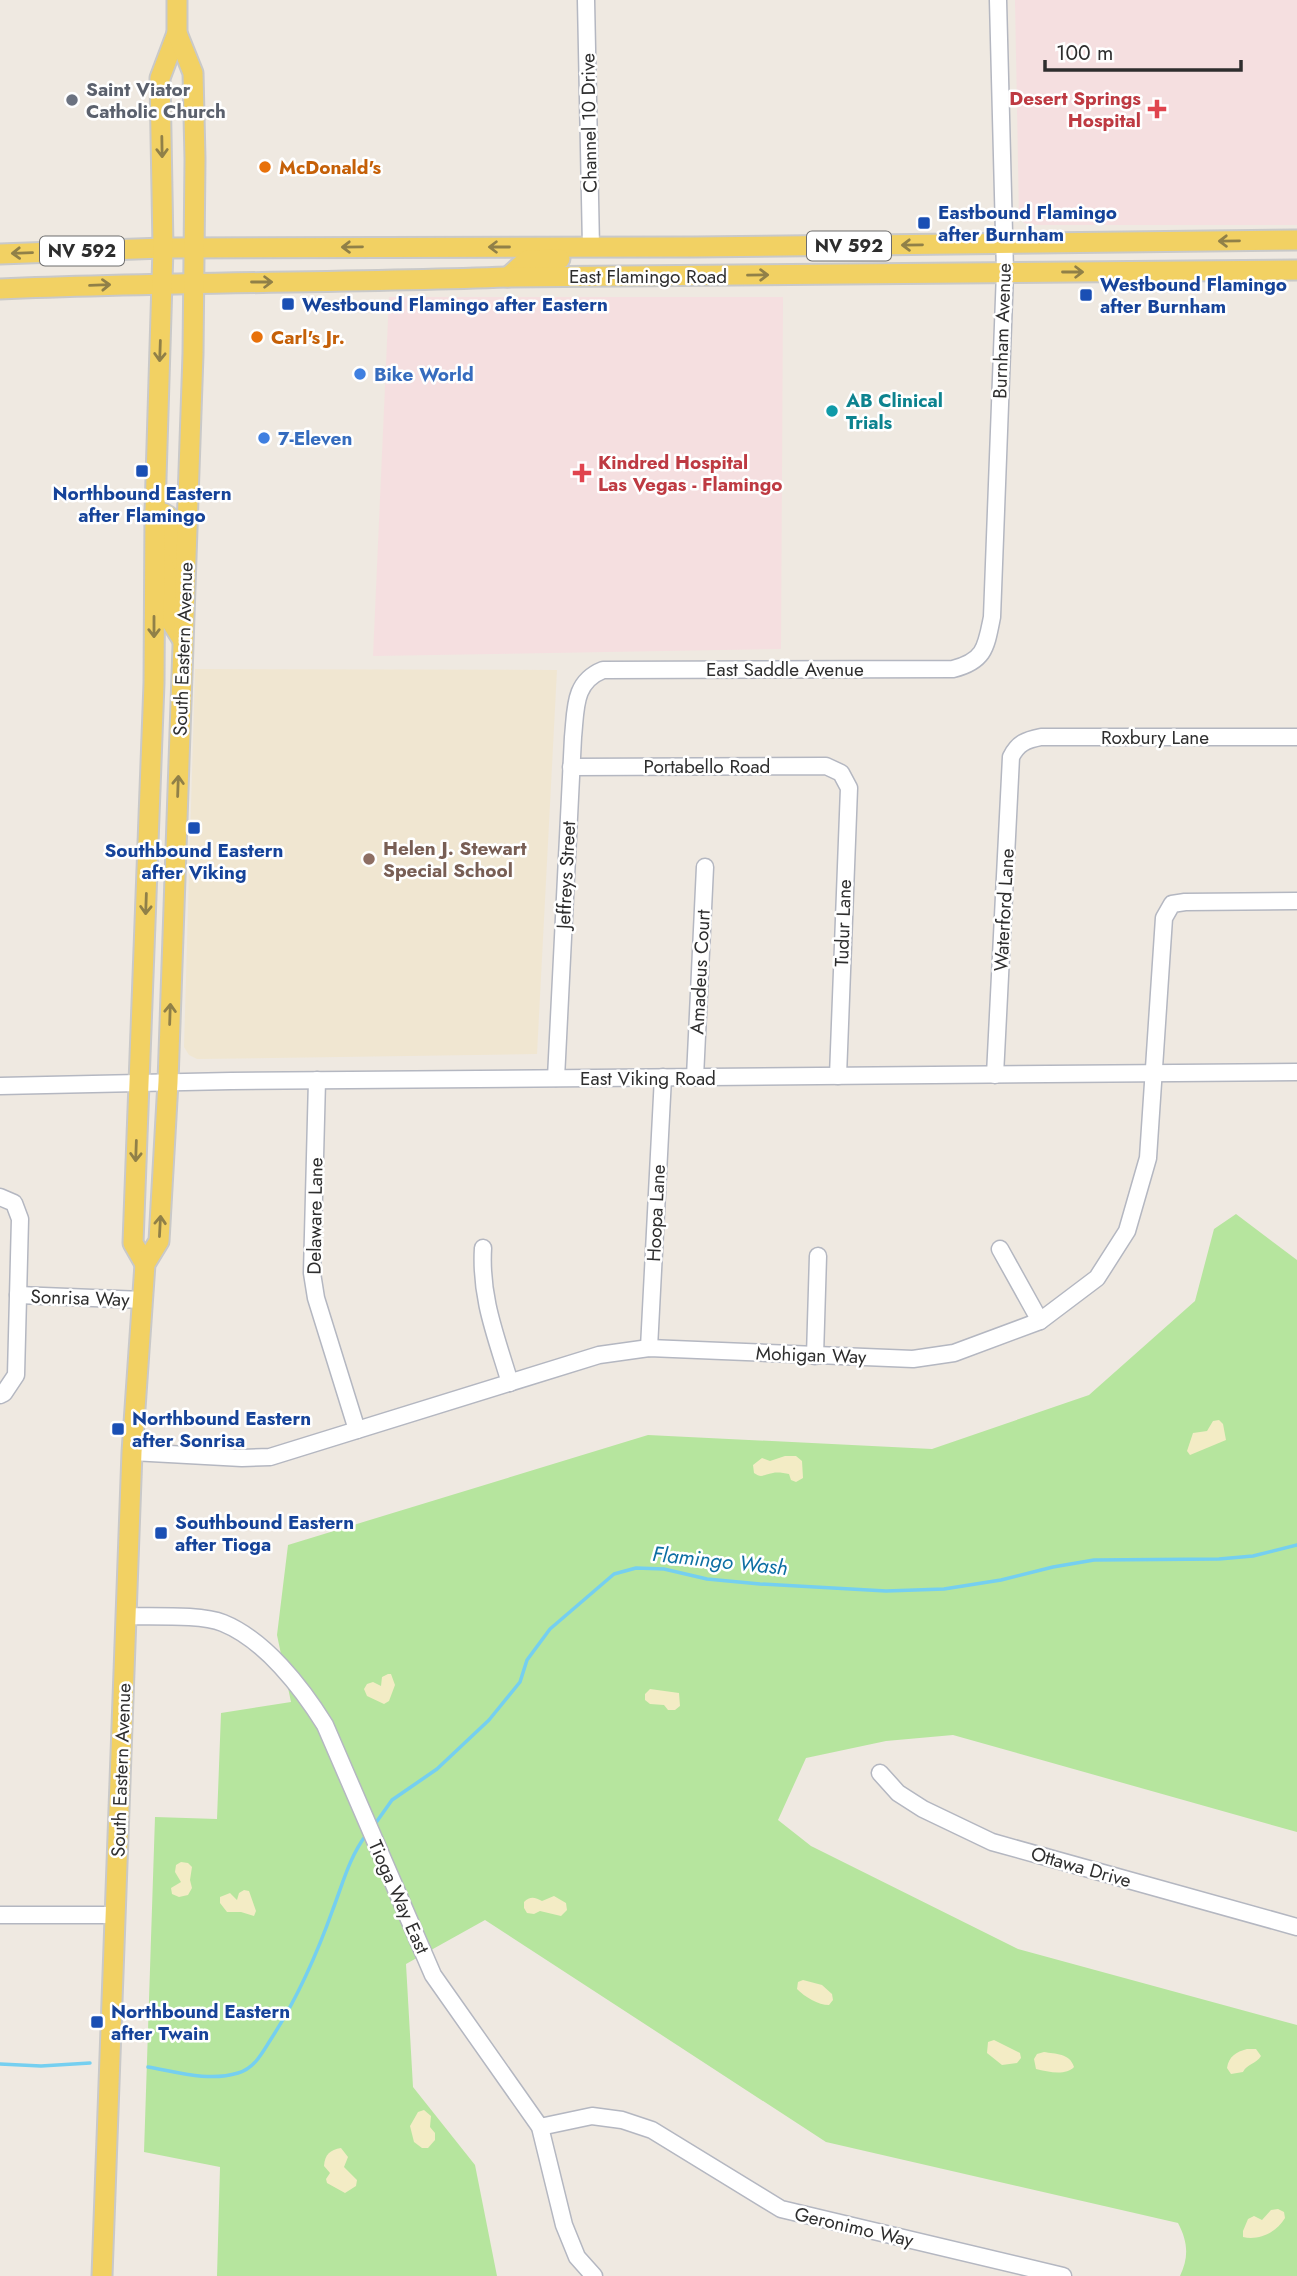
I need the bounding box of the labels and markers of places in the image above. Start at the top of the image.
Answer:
place label: Saint Viator Catholic Church [86,76,226,125]
place label: Desert Springs Hospital [1009,85,1141,134]
marker: Saint Viator Catholic Church [64,92,80,108]
marker: Desert Springs Hospital [1147,99,1167,119]
place label: McDonald's [279,154,381,181]
marker: McDonald's [257,159,273,175]
place label: Eastbound Flamingo after Burnham [938,199,1117,248]
marker: Eastbound Flamingo after Burnham [916,215,932,231]
place label: Westbound Flamingo after Burnham [1100,271,1287,320]
marker: Westbound Flamingo after Burnham [1078,287,1094,303]
place label: Westbound Flamingo after Eastern [302,291,608,318]
marker: Westbound Flamingo after Eastern [280,296,296,312]
place label: Carl's Jr. [271,324,345,351]
marker: Carl's Jr. [249,329,265,345]
place label: Bike World [374,361,474,388]
marker: Bike World [352,366,368,382]
place label: AB Clinical Trials [845,387,943,436]
marker: AB Clinical Trials [824,403,840,419]
place label: 7-Eleven [278,425,352,452]
marker: 7-Eleven [256,430,272,446]
place label: Kindred Hospital Las Vegas - Flamingo [598,449,783,498]
marker: Northbound Eastern after Flamingo [134,463,150,479]
marker: Kindred Hospital Las Vegas - Flamingo [572,463,592,483]
place label: Northbound Eastern after Flamingo [52,480,232,529]
marker: Southbound Eastern after Viking [186,820,202,836]
place label: Helen J. Stewart Special School [383,835,527,884]
place label: Southbound Eastern after Viking [104,837,284,886]
marker: Helen J. Stewart Special School [361,851,377,867]
place label: Northbound Eastern after Sonrisa [132,1405,311,1454]
marker: Northbound Eastern after Sonrisa [110,1421,126,1437]
place label: Southbound Eastern after Tioga [175,1509,354,1558]
marker: Southbound Eastern after Tioga [153,1525,169,1541]
place label: Northbound Eastern after Twain [111,1998,290,2047]
marker: Northbound Eastern after Twain [89,2014,105,2030]

